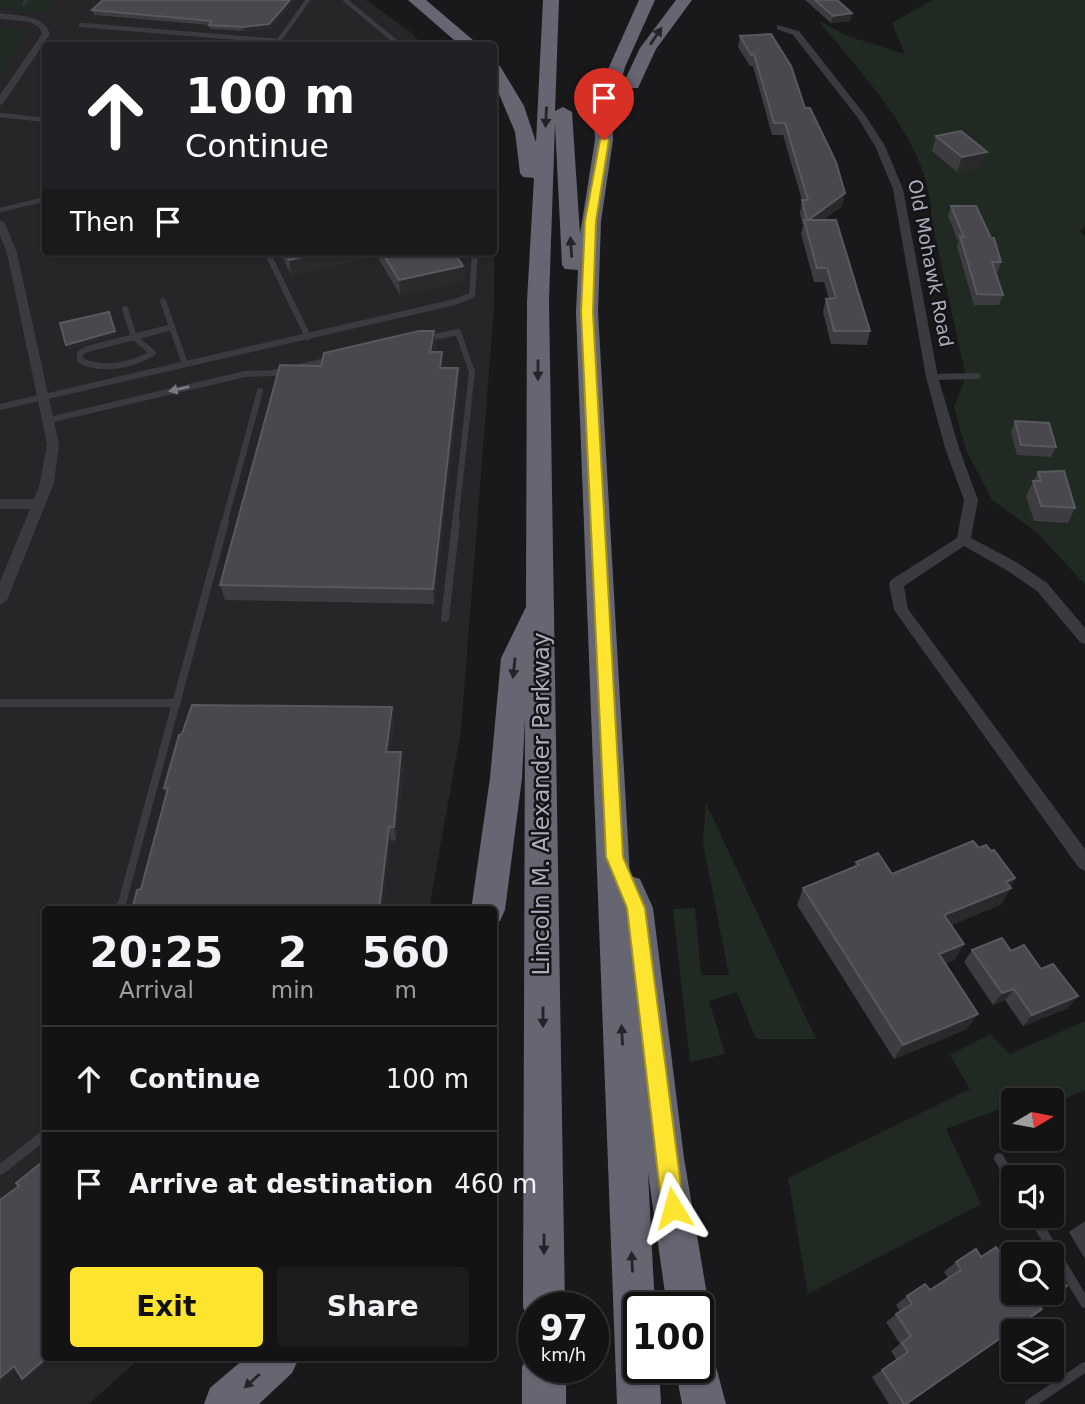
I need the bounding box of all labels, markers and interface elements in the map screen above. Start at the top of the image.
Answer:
one-way arrow [649,27,662,46]
text: 100 m [185,68,355,125]
pin [574,68,634,140]
icon: ahead [70,70,161,161]
icon: arrive [585,79,623,117]
one-way arrow [540,106,551,128]
text: Continue [185,127,329,165]
street label: Old Mohawk Road [904,177,958,349]
icon: arrive [149,203,187,241]
text: Then [70,207,135,237]
one-way arrow [565,235,576,257]
one-way arrow [532,359,544,381]
one-way arrow [168,384,190,395]
street label: Lincoln M. Alexander Parkway [528,632,554,976]
one-way arrow [509,657,520,679]
text: 20:25 [90,928,223,977]
text: 2 [278,928,307,977]
text: 560 [362,928,449,977]
text: Arrival [119,977,194,1003]
text: min [271,977,314,1003]
text: m [394,977,417,1003]
one-way arrow [537,1006,549,1028]
one-way arrow [617,1024,628,1046]
icon: ahead [70,1060,108,1098]
text: Continue [129,1064,260,1094]
text: 100 m [386,1064,469,1094]
north arrow [1001,1088,1064,1152]
map controls [1001,1088,1064,1382]
icon: arrive [70,1165,108,1203]
button: sound [1001,1165,1064,1228]
text: Arrive at destination [129,1169,433,1199]
text: 460 m [454,1169,537,1199]
position arrow [636,1171,710,1245]
one-way arrow [538,1233,550,1255]
button: search [1001,1242,1064,1305]
one-way arrow [627,1251,638,1273]
button: Exit [70,1267,263,1347]
button: Share [277,1267,469,1347]
speed limit sign: 100 [623,1292,714,1383]
text: 97 [539,1308,588,1348]
button: layers [1001,1319,1064,1382]
text: km/h [541,1344,586,1365]
one-way arrow [243,1373,261,1389]

